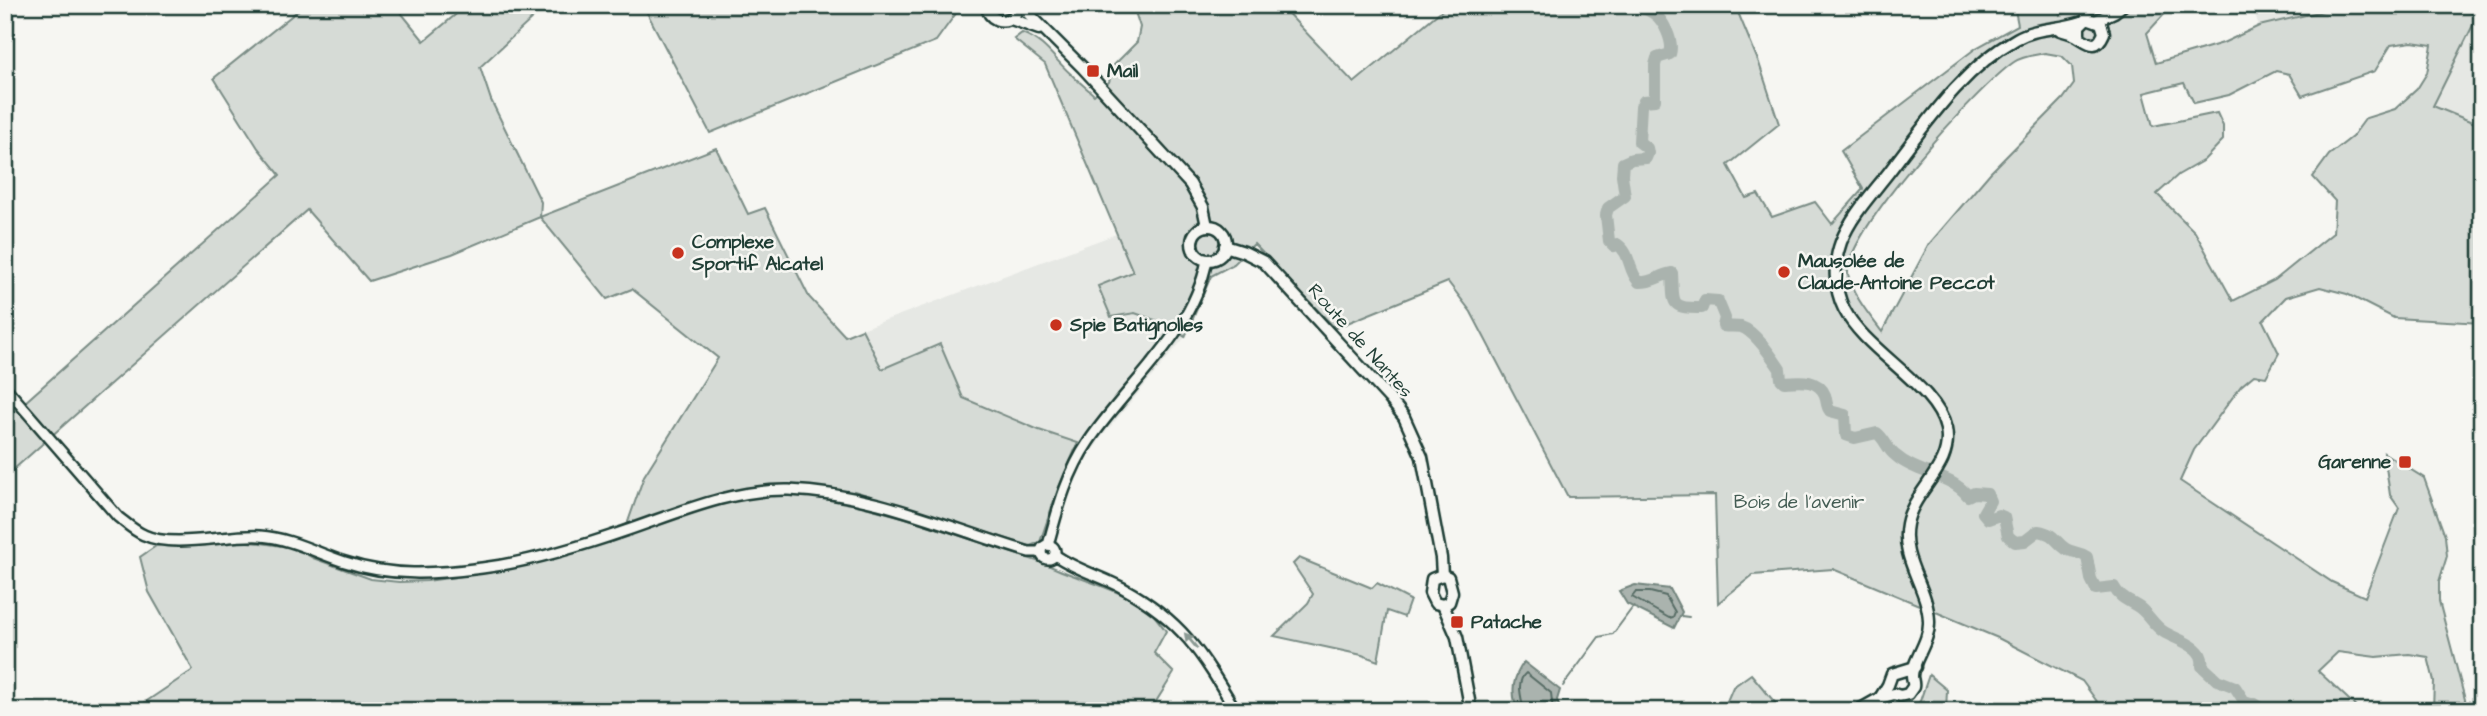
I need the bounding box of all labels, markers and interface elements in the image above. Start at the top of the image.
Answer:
place label: Mail [1107,58,1138,85]
marker: Mail [1085,63,1101,79]
place label: Complexe Sportif Alcatel [691,229,823,278]
marker: Complexe Sportif Alcatel [670,245,686,261]
place label: Mausolée de Claude-Antoine Peccot [1798,248,1995,297]
marker: Mausolée de Claude-Antoine Peccot [1776,264,1792,280]
street label: Route de Nantes [1301,278,1419,404]
place label: Spie Batignolles [1069,312,1204,340]
marker: Spie Batignolles [1048,317,1064,333]
place label: Garenne [2318,449,2392,476]
marker: Garenne [2397,454,2413,470]
park label: Bois de l'avenir [1734,489,1865,516]
place label: Patache [1471,609,1543,636]
marker: Patache [1449,614,1465,630]
one-way arrow [1183,632,1198,650]

